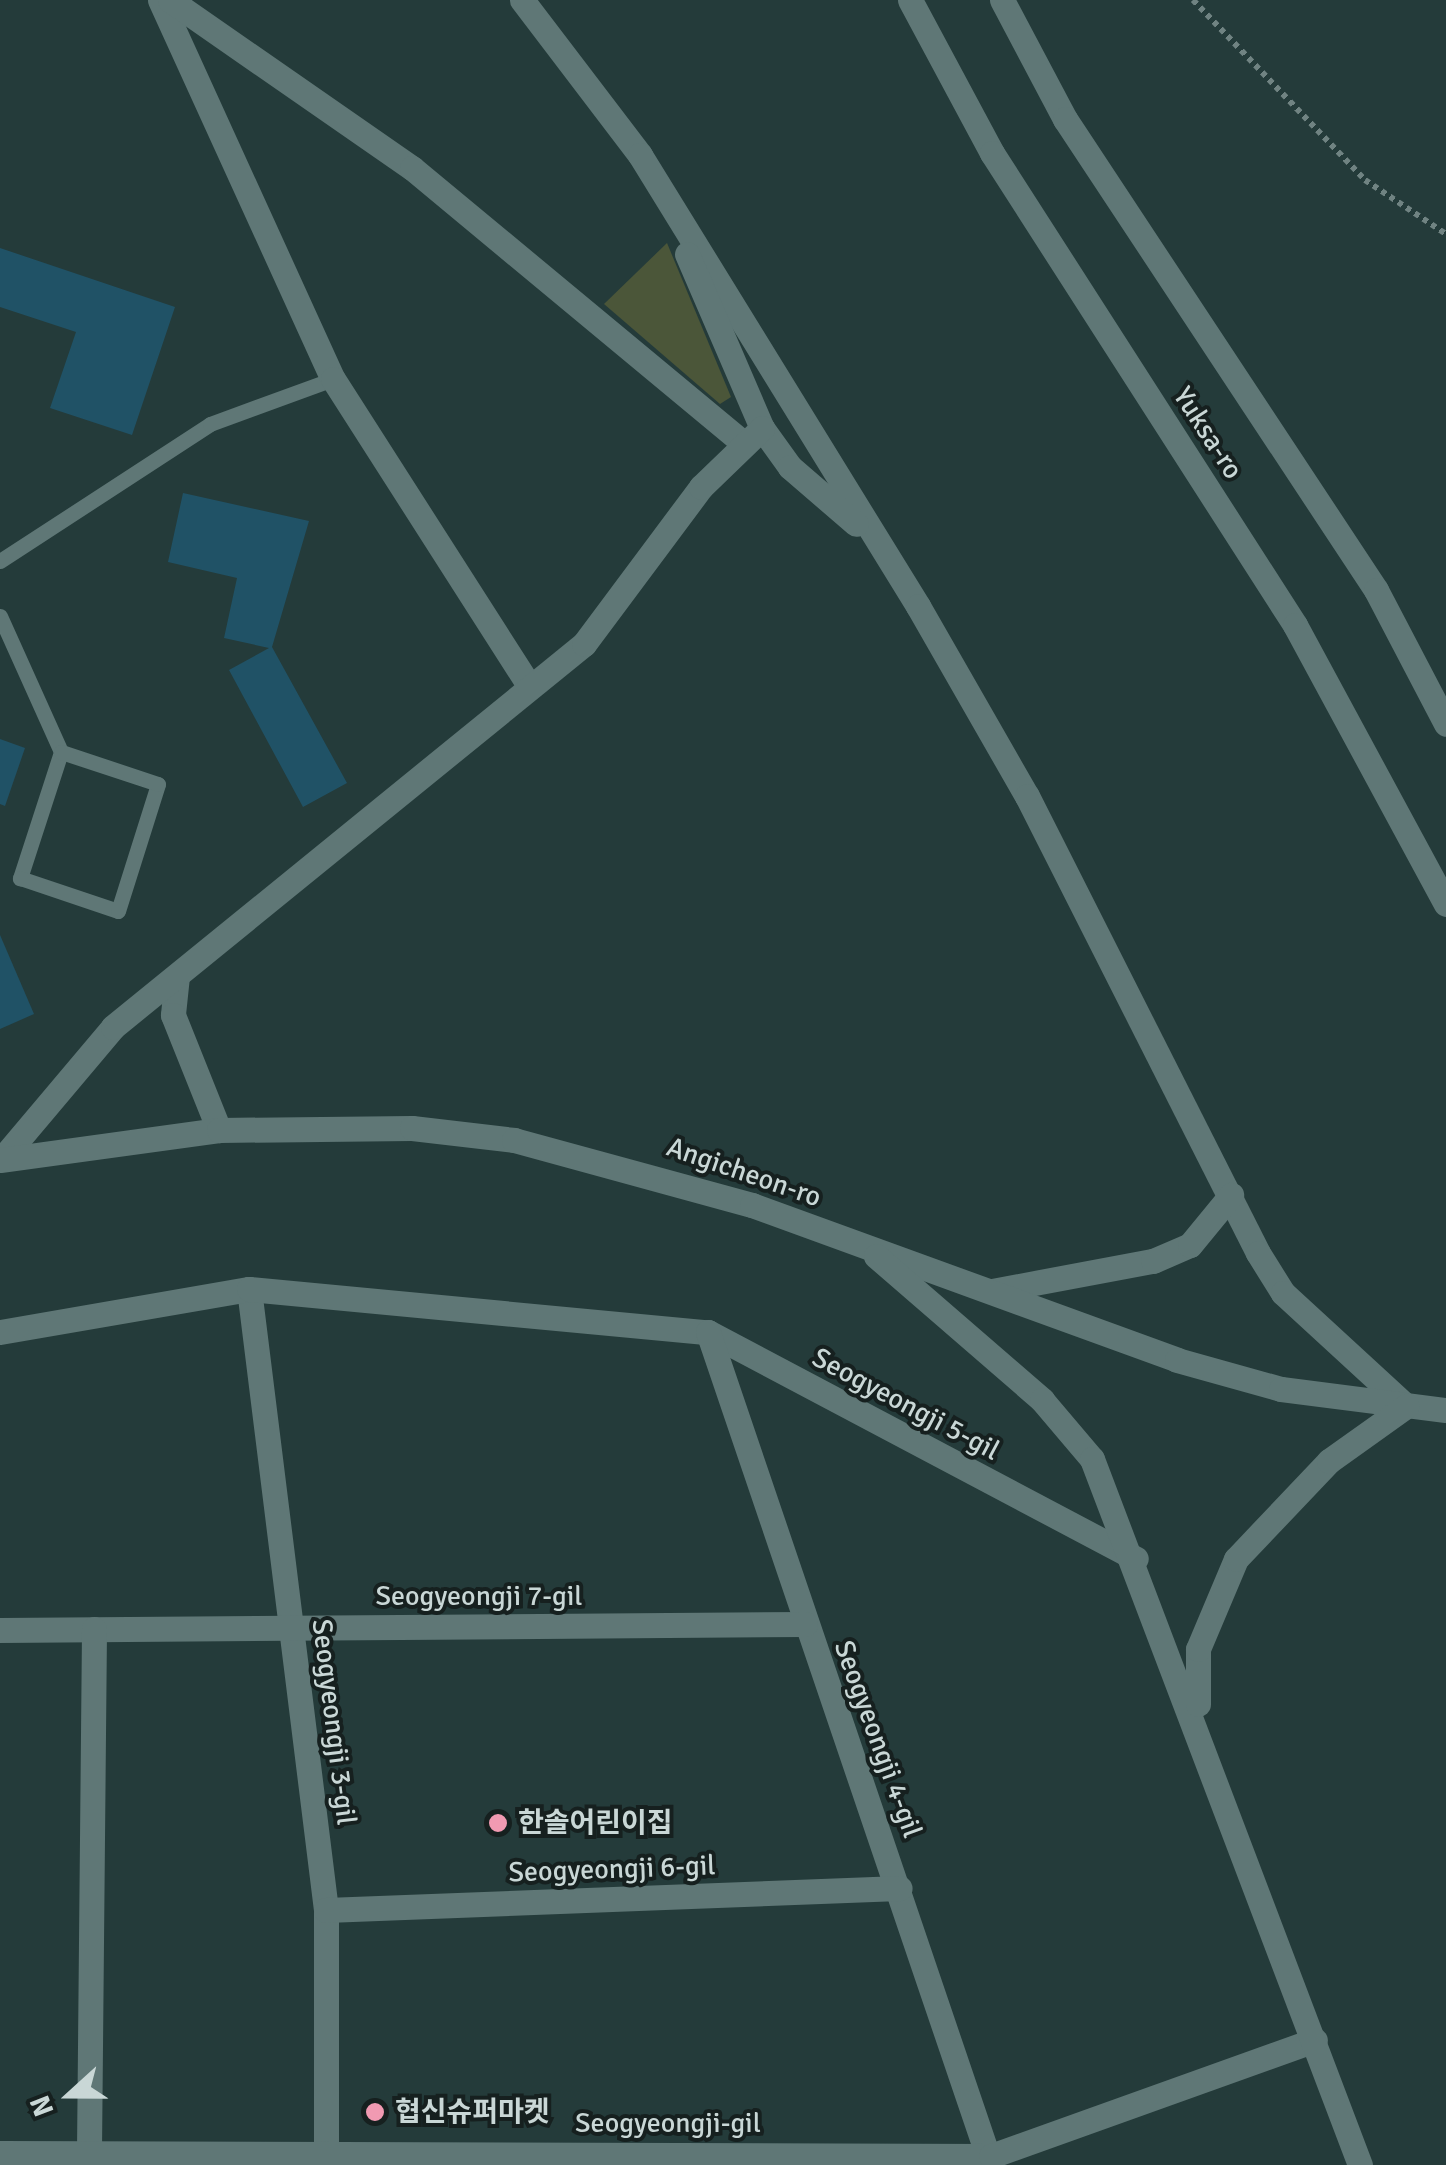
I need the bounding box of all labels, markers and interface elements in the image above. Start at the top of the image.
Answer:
street label: Yuksa-ro [1166,381,1250,485]
street label: Angicheon-ro [662,1130,826,1214]
street label: Seogyeongji 5-gil [807,1341,1005,1467]
street label: Seogyeongji 7-gil [375,1579,583,1613]
street label: Seogyeongji 3-gil [305,1617,363,1827]
street label: Seogyeongji 4-gil [827,1636,929,1842]
place label: 한솔어린이집 [518,1806,673,1840]
marker: 한솔어린이집 [487,1812,509,1834]
street label: Seogyeongji 6-gil [508,1849,716,1889]
north arrow [20,2045,120,2145]
text: N [23,2091,61,2121]
place label: 협신슈퍼마켓 [395,2095,550,2129]
marker: 협신슈퍼마켓 [364,2101,386,2123]
street label: Seogyeongji-gil [575,2106,761,2140]

